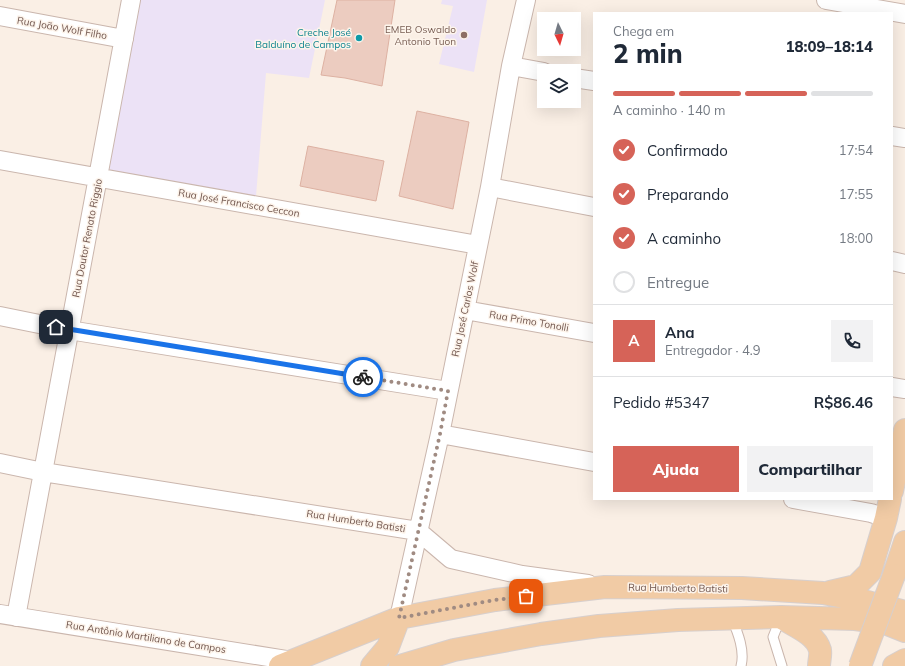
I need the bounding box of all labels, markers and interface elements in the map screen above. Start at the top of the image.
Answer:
north arrow [537,12,581,56]
map controls [537,12,581,108]
street label: Rua João Wolf Filho [16,14,108,42]
place label: EMEB Oswaldo Antonio Tuon [385,23,456,48]
text: Chega em [613,23,674,39]
place label: Creche José Balduíno de Campos [255,26,351,51]
marker: EMEB Oswaldo Antonio Tuon [459,30,469,40]
marker: Creche José Balduíno de Campos [354,33,364,43]
text: 2 min [613,37,683,70]
text: 18:09–18:14 [786,37,873,56]
button: layers [537,64,581,108]
text: A caminho · 140 m [613,102,725,118]
icon: check [613,139,635,161]
text: Confirmado [647,141,728,160]
text: 17:54 [839,142,873,158]
street label: Rua Doutor Renato Riggio [69,177,105,299]
icon: check [613,183,635,205]
text: Preparando [647,185,729,204]
street label: Rua José Francisco Ceccon [177,186,301,220]
text: 17:55 [839,186,873,202]
icon: check [613,227,635,249]
text: A caminho [647,229,721,248]
text: 18:00 [839,230,873,246]
street label: Rua José Carlos Wolf [449,259,482,358]
text: Entregue [647,273,709,292]
street label: Rua Primo Tonolli [488,308,570,334]
pin [39,310,73,344]
icon: home [45,316,67,338]
button: phone [831,320,873,362]
text: Ana [665,323,695,342]
text: A [628,331,640,350]
text: Entregador · 4.9 [665,342,760,358]
courier [343,357,383,397]
icon: bike [352,366,374,388]
text: Pedido #5347 [613,393,710,412]
text: R$86.46 [814,393,873,412]
button: Ajuda [613,446,739,492]
button: Compartilhar [747,446,873,492]
street label: Rua Humberto Batisti [306,507,406,535]
pin [509,579,543,613]
street label: Rua Humberto Batisti [628,581,728,595]
icon: bag [515,585,537,607]
street label: Rua Antônio Martiliano de Campos [65,618,227,656]

